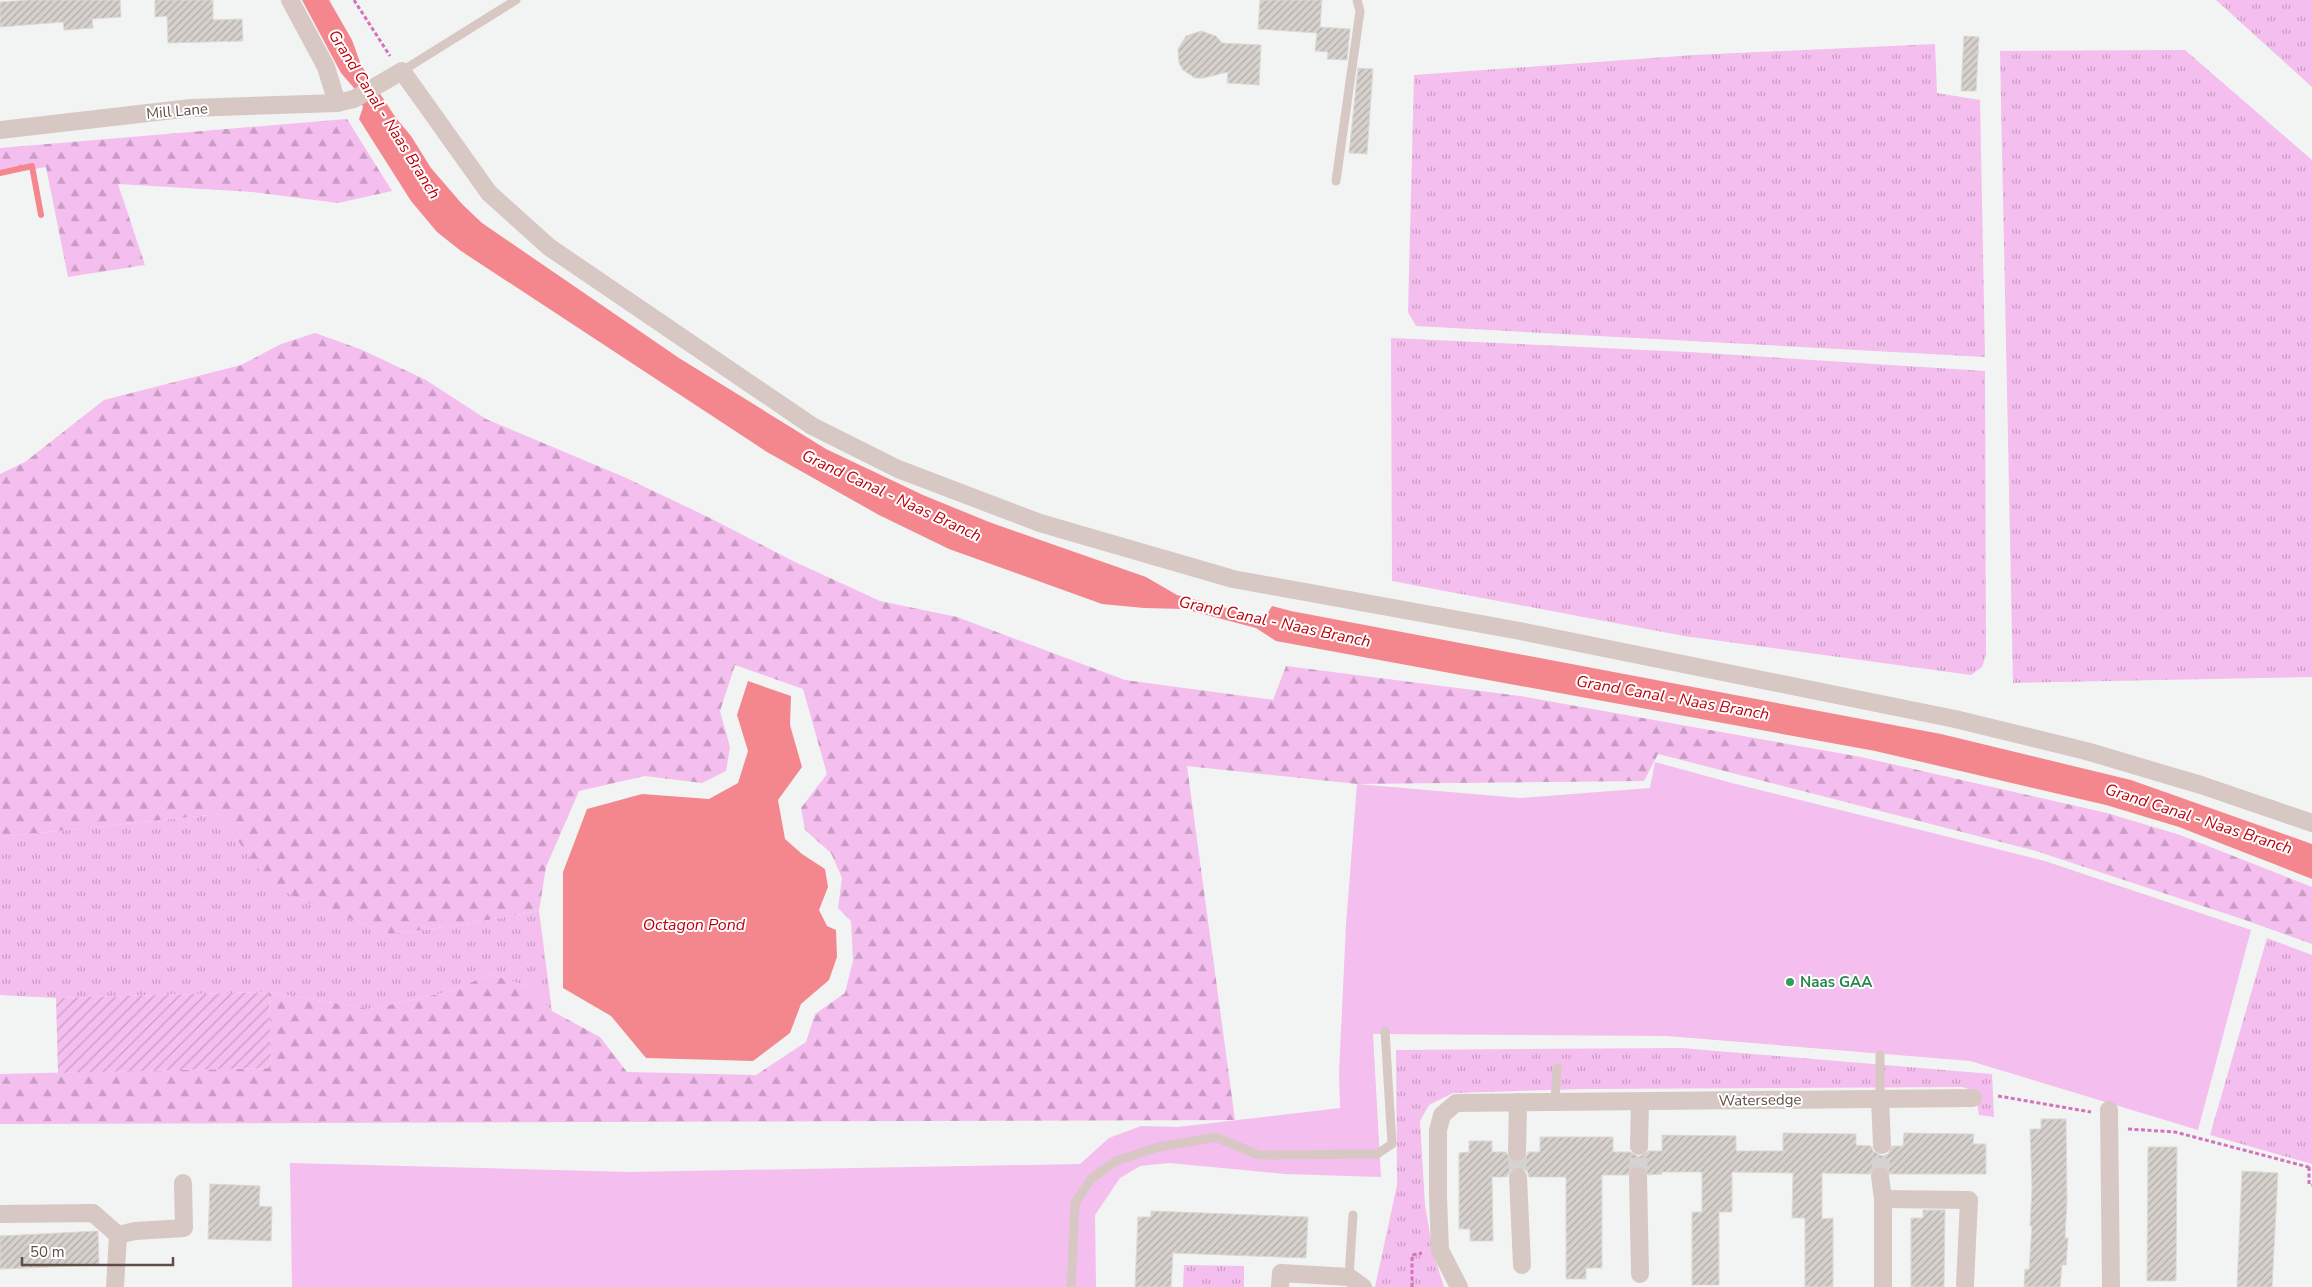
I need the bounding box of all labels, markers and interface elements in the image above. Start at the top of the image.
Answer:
water label: Grand Canal - Naas Branch [323,26,445,203]
street label: Mill Lane [145,98,209,124]
water label: Grand Canal - Naas Branch [798,445,985,547]
water label: Grand Canal - Naas Branch [1177,591,1373,653]
water label: Grand Canal - Naas Branch [1575,670,1771,726]
water label: Grand Canal - Naas Branch [2102,778,2295,860]
water label: Octagon Pond [643,914,746,936]
place label: Naas GAA [1800,972,1873,992]
marker: Naas GAA [1784,976,1796,988]
street label: Watersedge [1718,1089,1802,1111]
scale bar [22,1234,174,1266]
text: 50 m [30,1242,65,1262]

